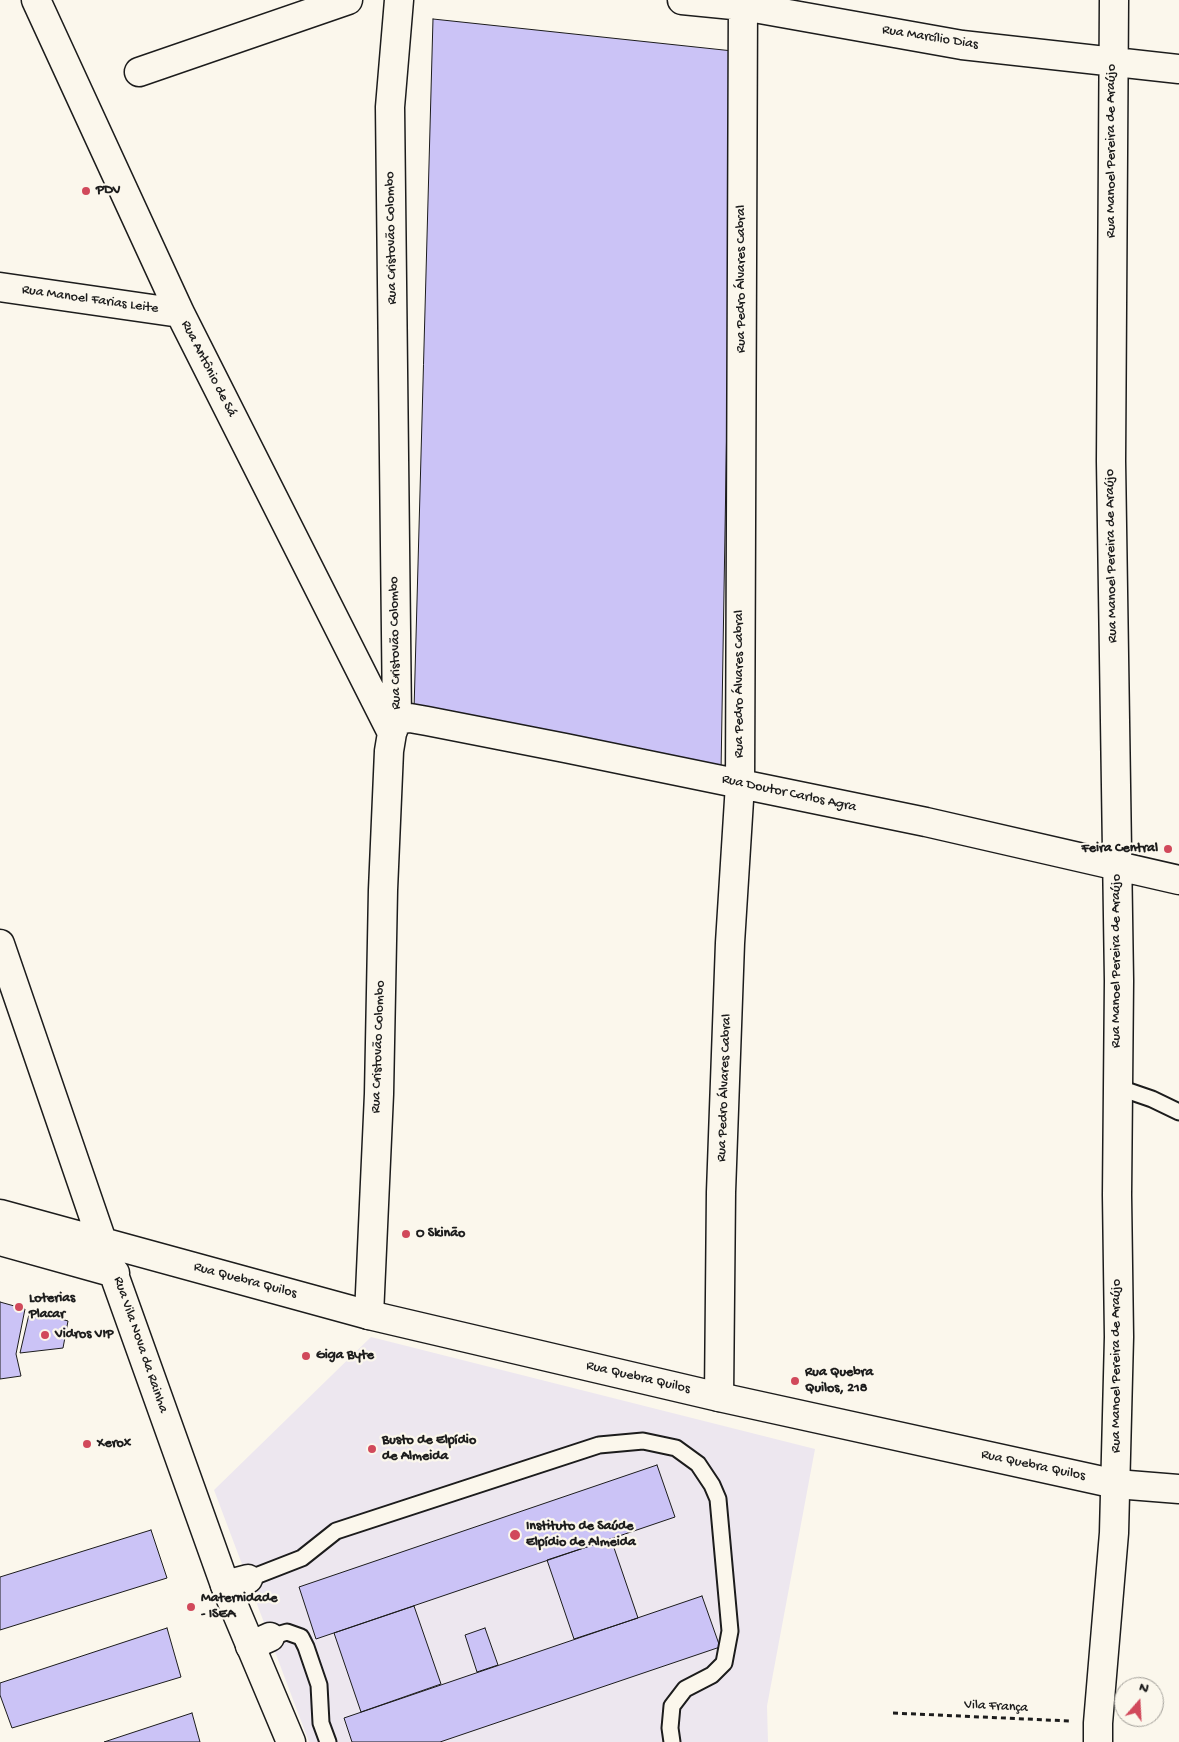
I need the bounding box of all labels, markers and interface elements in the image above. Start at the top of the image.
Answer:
street label: Rua Marcílio Dias [881,22,979,54]
street label: Rua Manoel Pereira de Araújo [1104,64,1120,238]
street label: Rua Cristovão Colombo [382,171,402,305]
place label: PDV [96,183,121,199]
marker: PDV [80,185,92,197]
street label: Rua Pedro Álvares Cabral [734,205,750,353]
street label: Rua Manoel Farias Leite [21,282,159,318]
street label: Rua Antônio de Sá [176,318,240,420]
street label: Rua Manoel Pereira de Araújo [1102,469,1122,643]
street label: Rua Cristovão Colombo [386,576,406,710]
street label: Rua Pedro Álvares Cabral [732,610,748,758]
street label: Rua Doutor Carlos Agra [720,772,858,816]
place label: Feira Central [1082,841,1158,857]
marker: Feira Central [1162,843,1174,855]
street label: Rua Manoel Pereira de Araújo [1109,874,1125,1048]
street label: Rua Cristovão Colombo [368,980,390,1114]
street label: Rua Pedro Álvares Cabral [714,1014,736,1162]
place label: O Skinão [416,1226,465,1242]
marker: O Skinão [400,1228,412,1240]
street label: Rua Quebra Quilos [192,1259,298,1303]
street label: Rua Vila Nova da Rainha [109,1275,171,1415]
street label: Rua Manoel Pereira de Araújo [1109,1279,1125,1453]
place label: Loterias Placar [29,1291,75,1324]
marker: Loterias Placar [13,1301,25,1313]
place label: Vidros VIP [55,1327,114,1343]
marker: Vidros VIP [39,1329,51,1341]
place label: Giga Byte [316,1348,374,1364]
marker: Giga Byte [300,1350,312,1362]
street label: Rua Quebra Quilos [584,1358,692,1398]
place label: Rua Quebra Quilos, 218 [805,1365,873,1398]
marker: Rua Quebra Quilos, 218 [789,1375,801,1387]
place label: Busto de Elpídio de Almeida [382,1433,476,1465]
place label: Xerox [97,1436,131,1452]
marker: Xerox [81,1438,93,1450]
marker: Busto de Elpídio de Almeida [366,1443,378,1455]
street label: Rua Quebra Quilos [979,1447,1087,1485]
place label: Instituto de Saúde Elpídio de Almeida [526,1519,636,1551]
marker: Instituto de Saúde Elpídio de Almeida [508,1528,522,1542]
place label: Maternidade - ISEA [201,1591,277,1624]
marker: Maternidade - ISEA [185,1601,197,1613]
north arrow [1114,1677,1164,1727]
text: N [1137,1679,1151,1698]
street label: Vila França [964,1697,1028,1717]

